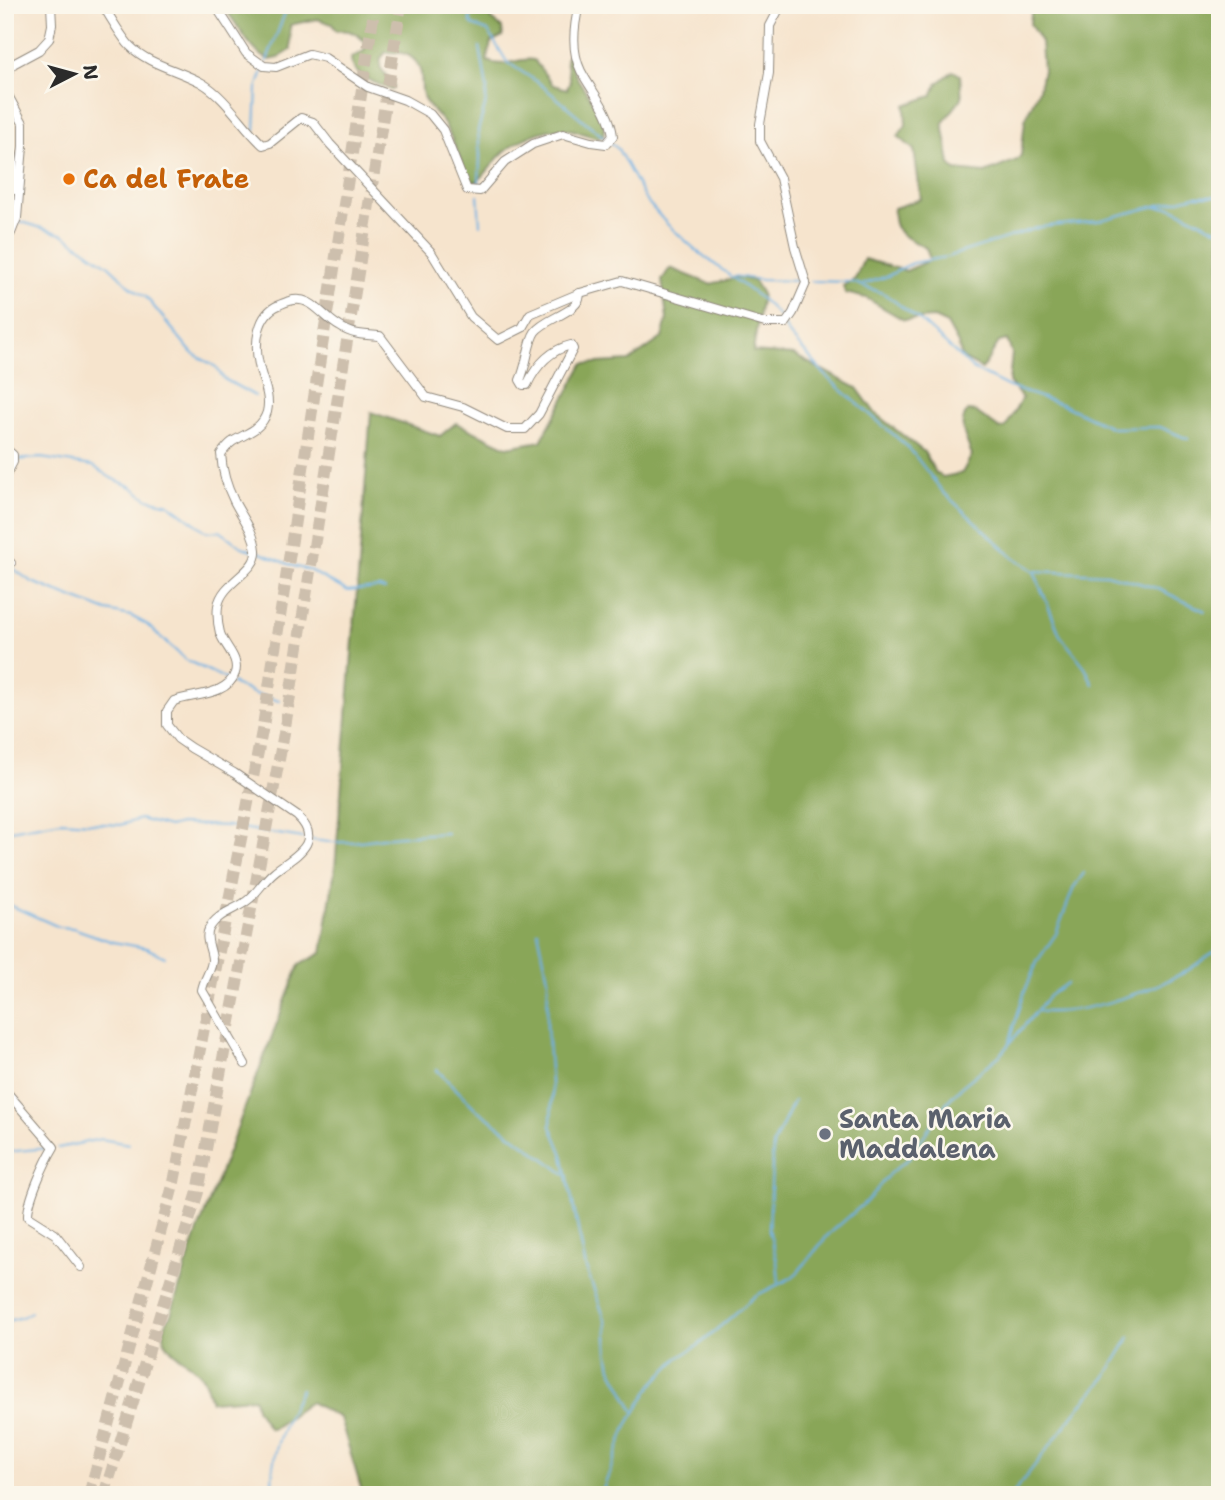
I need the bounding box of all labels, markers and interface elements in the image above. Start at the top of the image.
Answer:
north arrow [38,38,108,108]
text: N [77,63,104,81]
place label: Ca del Frate [83,161,249,196]
marker: Ca del Frate [61,171,77,187]
place label: Santa Maria Maddalena [839,1101,1011,1166]
marker: Santa Maria Maddalena [817,1126,833,1142]

